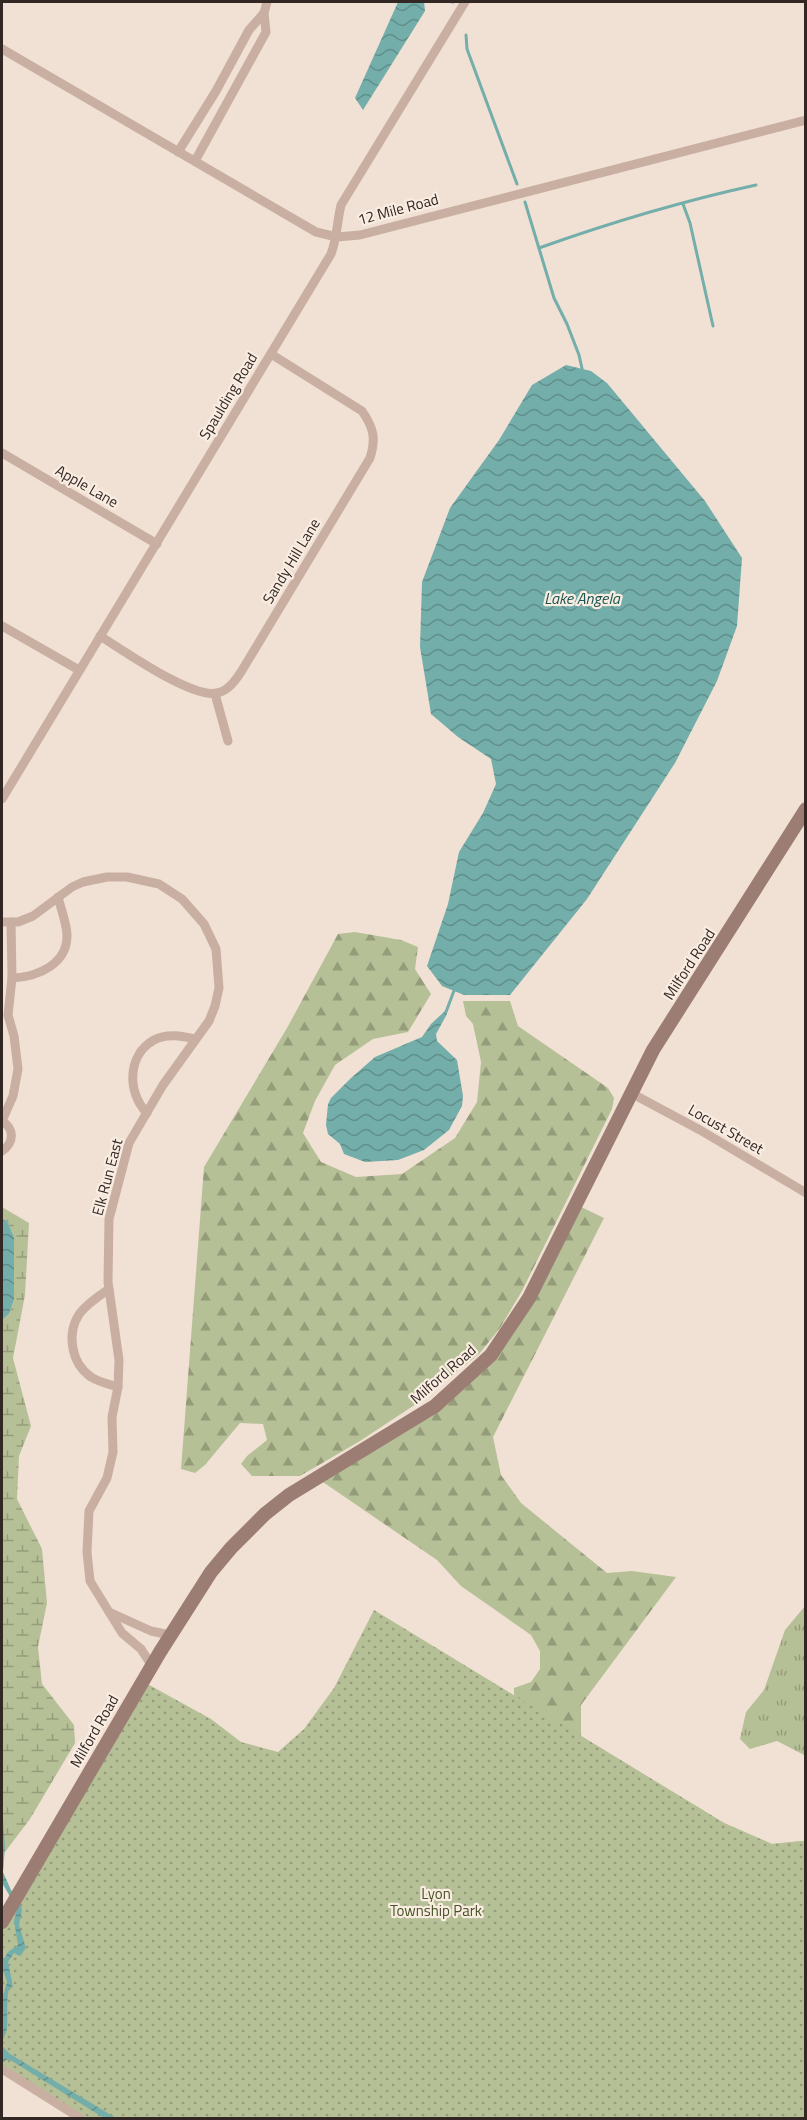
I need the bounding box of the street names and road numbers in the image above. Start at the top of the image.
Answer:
street label: 12 Mile Road [355,187,441,231]
street label: Spaulding Road [193,348,263,444]
street label: Apple Lane [51,459,123,513]
street label: Sandy Hill Lane [256,514,326,608]
street label: Milford Road [657,924,721,1004]
street label: Locust Street [684,1098,769,1160]
street label: Elk Run East [86,1135,128,1218]
street label: Milford Road [405,1339,481,1409]
street label: Milford Road [64,1690,124,1772]

